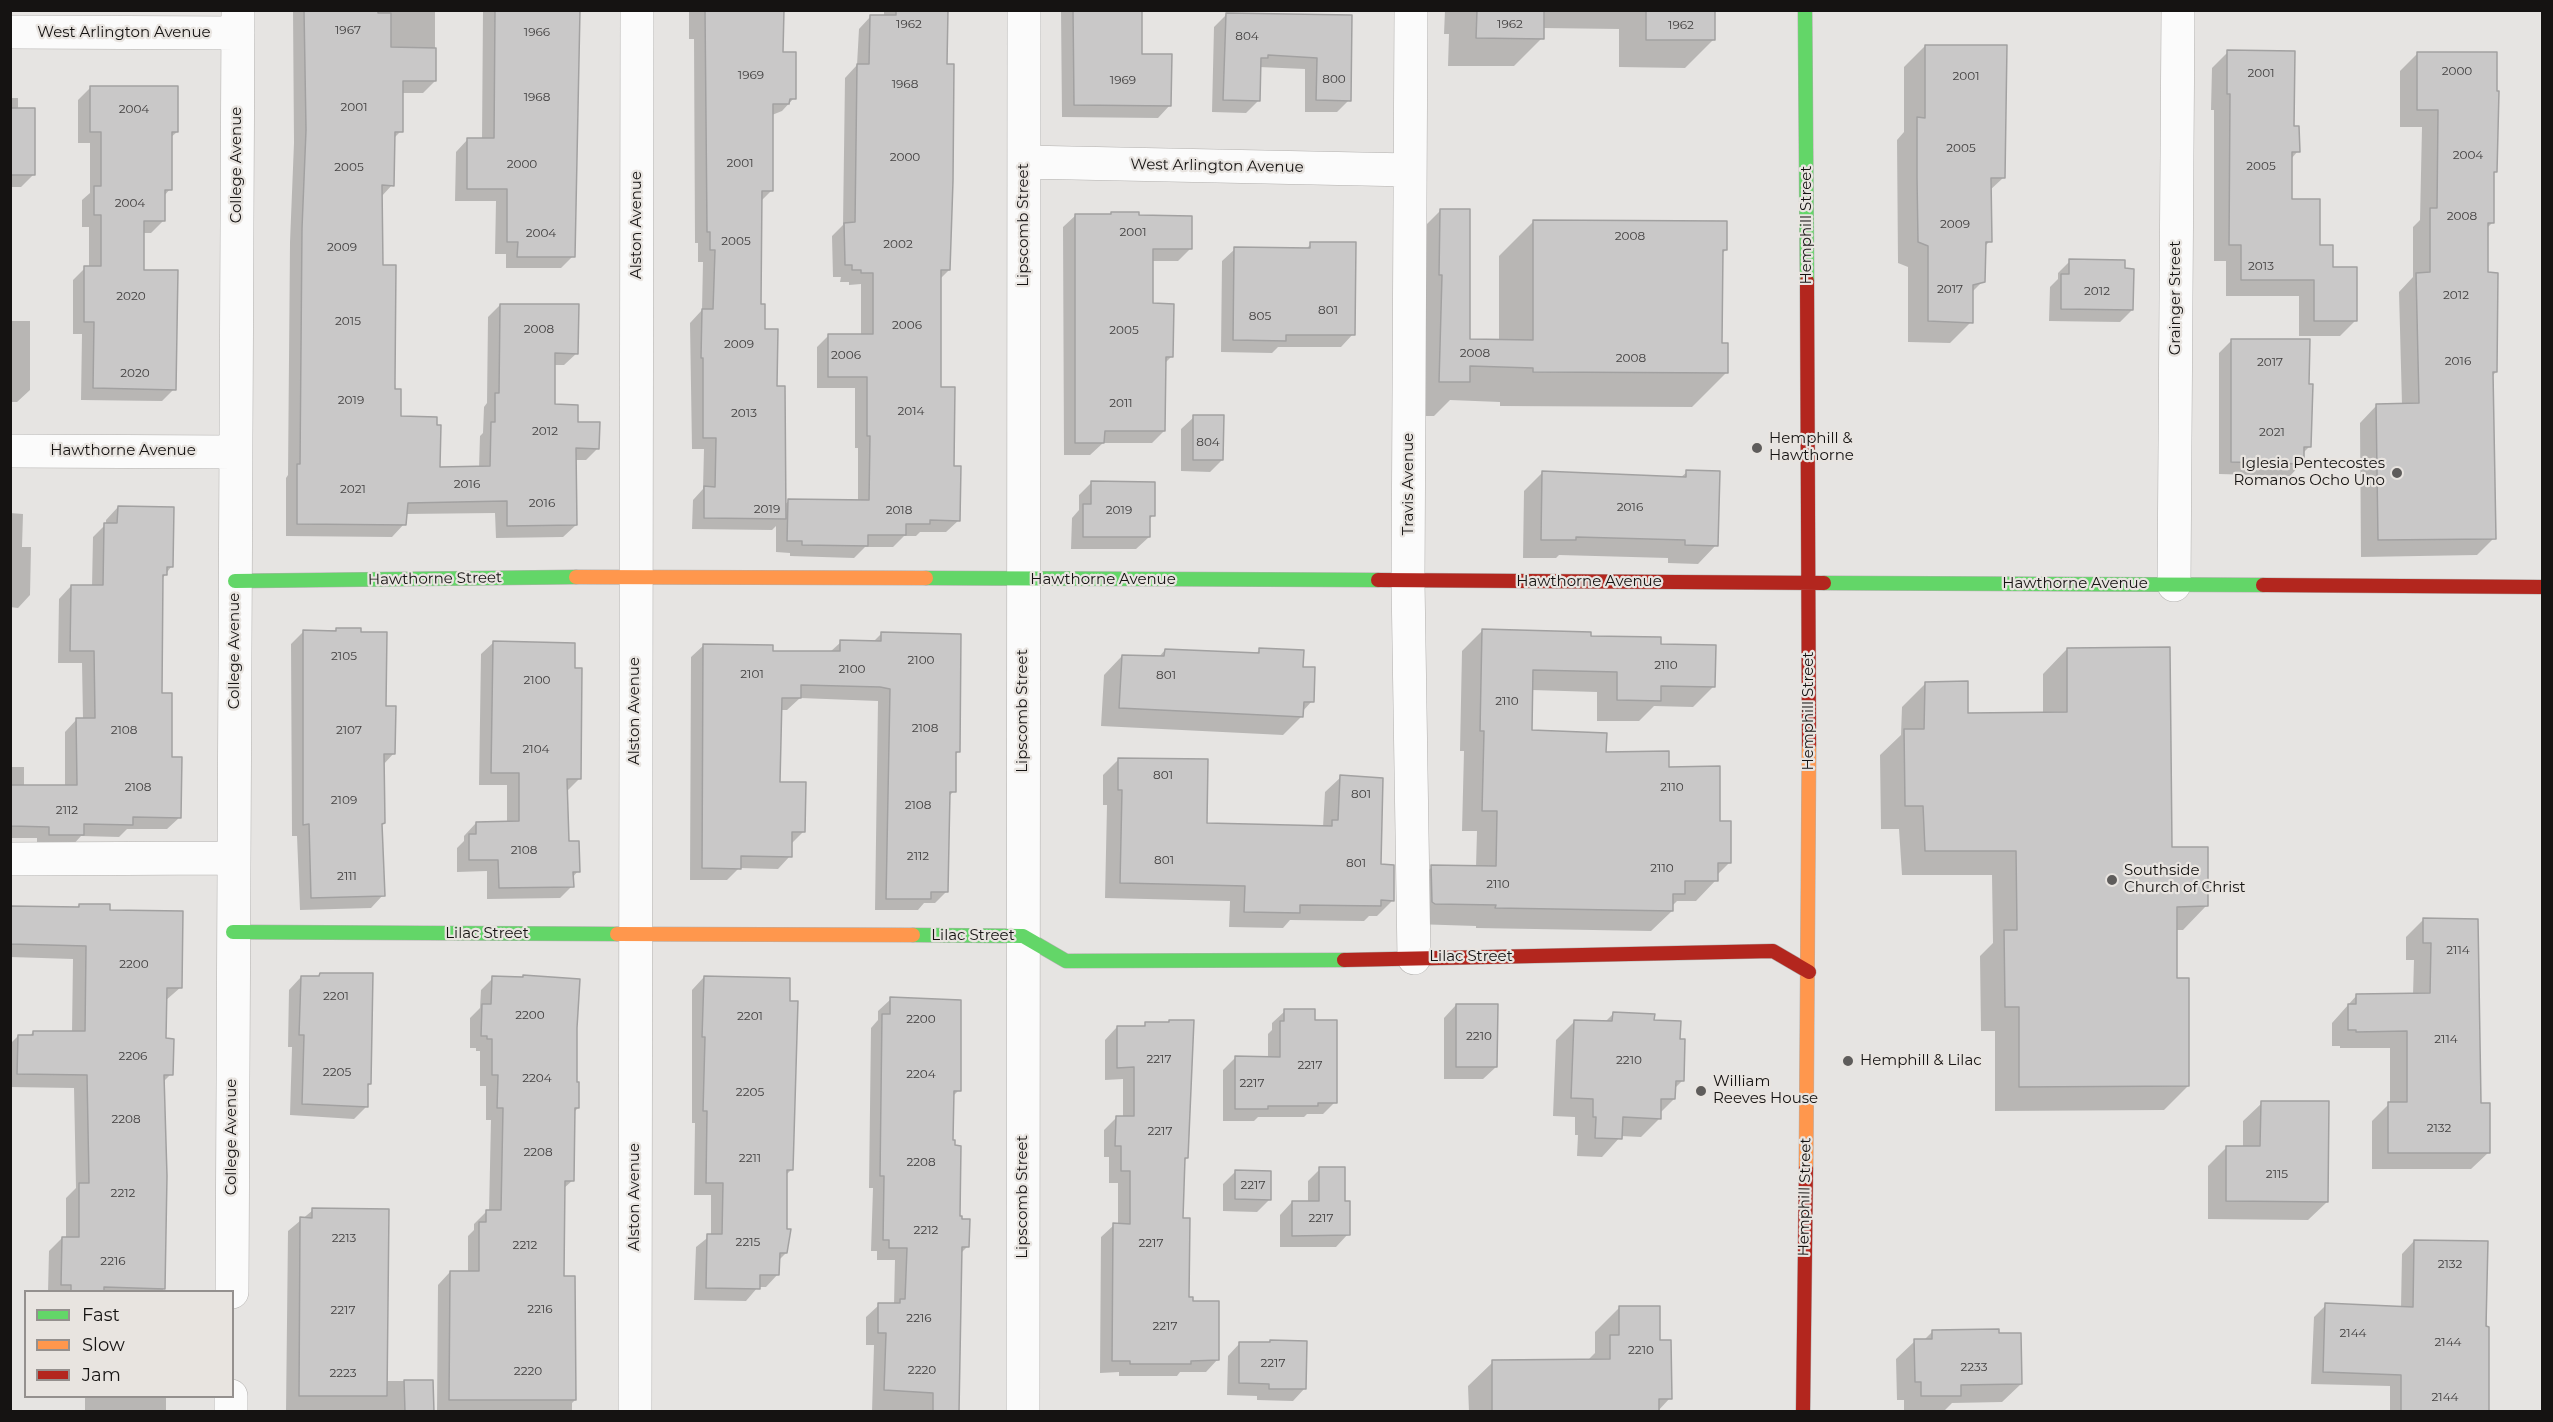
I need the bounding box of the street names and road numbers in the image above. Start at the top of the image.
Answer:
street label: West Arlington Avenue [37,24,211,42]
street label: College Avenue [228,107,246,223]
street label: West Arlington Avenue [1130,155,1304,177]
street label: Lipscomb Street [1015,163,1033,287]
street label: Hemphill Street [1798,166,1816,284]
street label: Alston Avenue [628,171,646,279]
street label: Grainger Street [2167,241,2185,355]
street label: Travis Avenue [1400,433,1418,535]
street label: Hawthorne Avenue [50,442,196,460]
street label: Hawthorne Street [368,569,502,589]
street label: Hawthorne Avenue [1030,571,1176,589]
street label: Hawthorne Avenue [1516,573,1662,591]
street label: Hawthorne Avenue [2002,575,2148,593]
street label: College Avenue [226,593,244,709]
street label: Lipscomb Street [1014,649,1032,773]
street label: Hemphill Street [1800,652,1818,770]
street label: Alston Avenue [626,657,644,765]
street label: Lilac Street [445,925,529,943]
street label: Lilac Street [931,927,1015,945]
street label: Lilac Street [1429,948,1513,966]
street label: College Avenue [223,1079,241,1195]
street label: Lipscomb Street [1014,1135,1032,1259]
street label: Hemphill Street [1795,1137,1815,1257]
street label: Alston Avenue [626,1143,644,1251]

